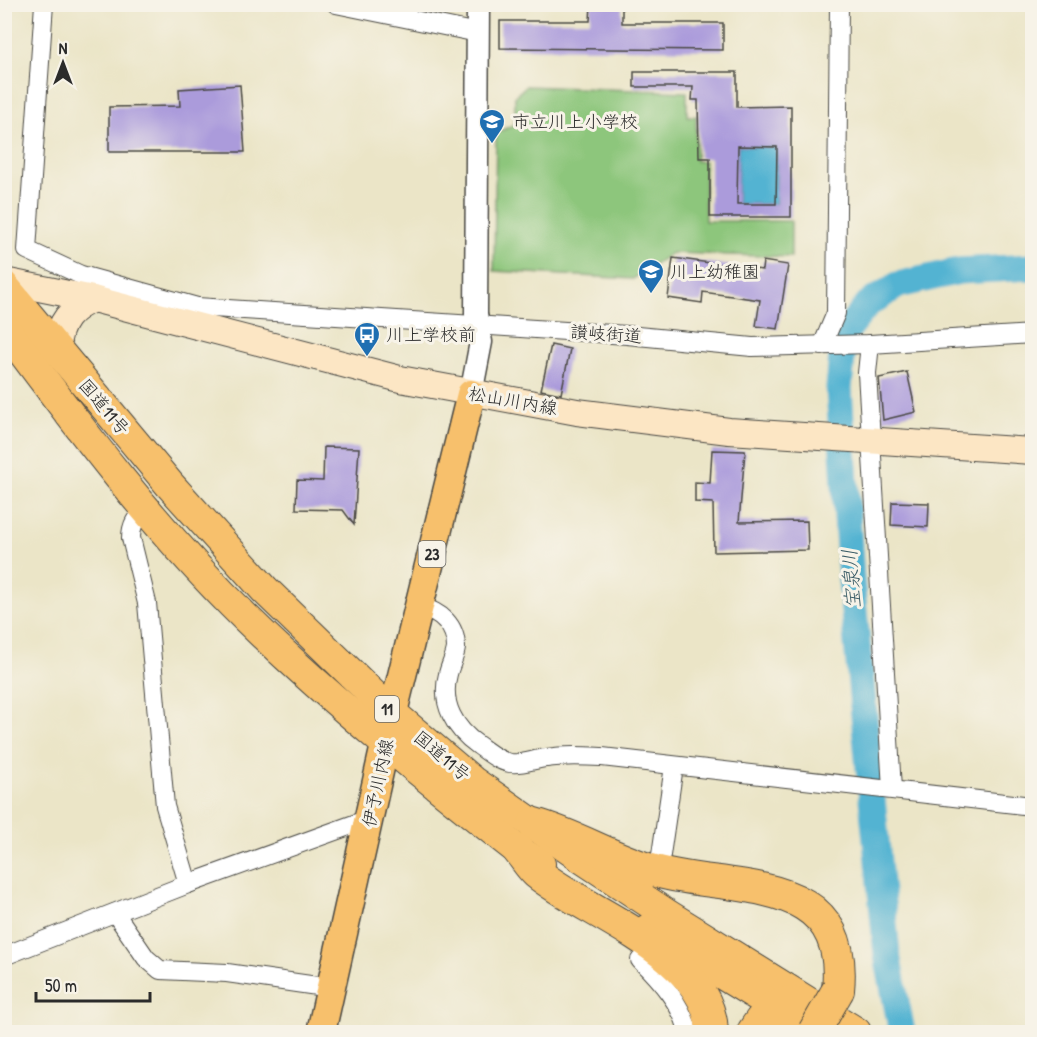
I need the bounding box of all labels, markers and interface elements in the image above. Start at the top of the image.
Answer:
north arrow [33,33,93,93]
text: N [59,37,68,59]
school or university icon: 市立川上小学校 [477,107,507,145]
place label: 市立川上小学校 [512,109,638,134]
school or university icon: 川上幼稚園 [636,257,666,295]
place label: 川上幼稚園 [670,259,760,284]
street label: 讃岐街道 [569,319,643,348]
bus stop icon: 川上学校前 [352,320,382,358]
place label: 川上学校前 [386,322,476,347]
street label: 国道11号 [73,373,136,440]
street label: 松山川内線 [467,380,560,421]
road number: 23 [418,541,446,567]
water label: 宝泉川 [835,548,866,610]
road number: 11 [375,696,399,722]
street label: 国道11号 [409,724,476,787]
street label: 伊予川内線 [356,736,399,830]
scale bar [36,965,150,1003]
text: 50 m [45,973,77,998]

